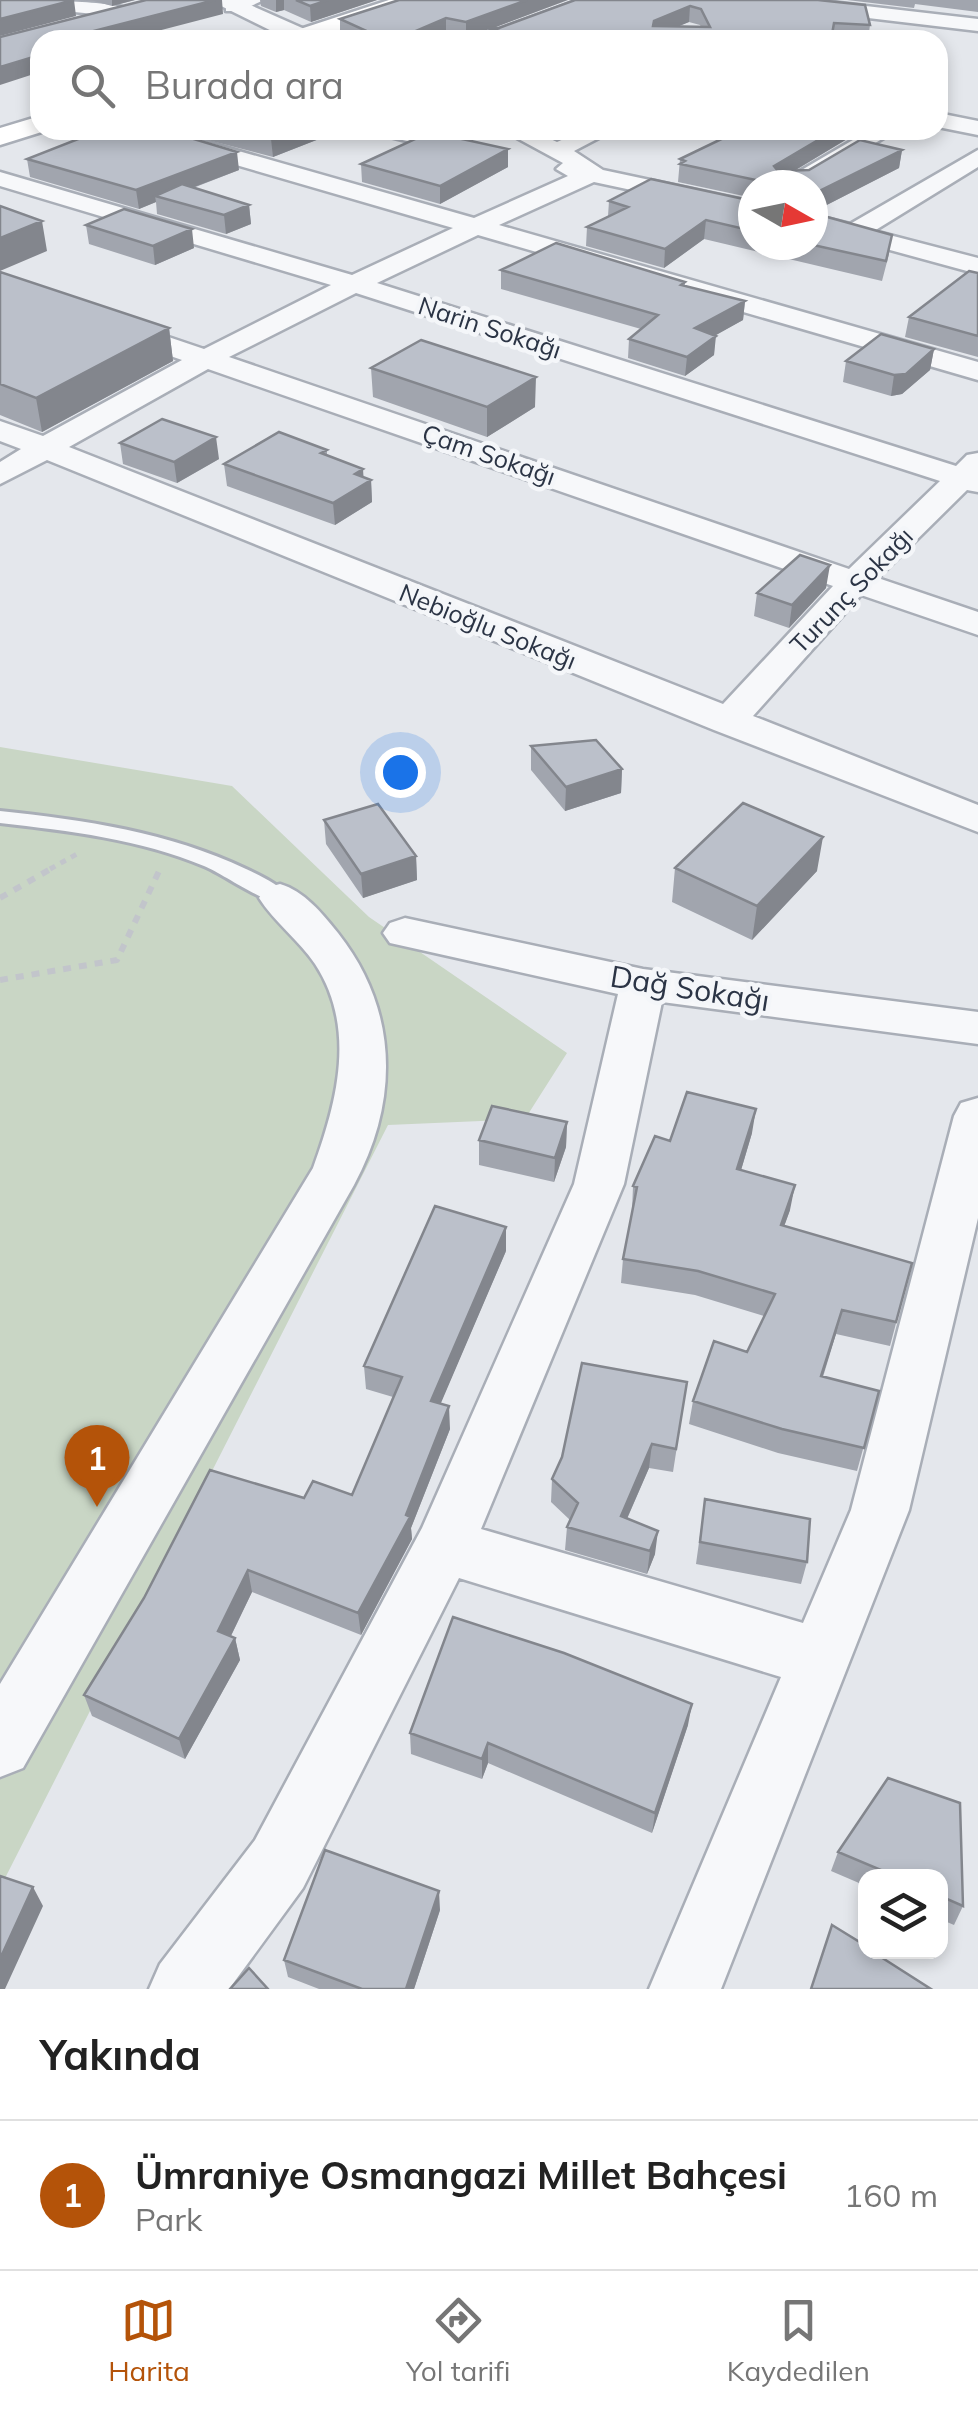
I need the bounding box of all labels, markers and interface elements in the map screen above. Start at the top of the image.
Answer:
search box [30,30,948,140]
icon: search [65,58,120,113]
text: Burada ara [145,61,344,109]
north arrow [738,170,828,260]
street label: Narin Sokağı [415,289,565,365]
street label: Çam Sokağı [418,417,560,491]
street label: Turunç Sokağı [783,520,919,660]
street label: Nebioğlu Sokağı [395,576,581,676]
your location [375,747,426,798]
street label: Dağ Sokağı [608,957,772,1019]
pin: 1 [64,1424,130,1507]
map controls [858,1869,948,1959]
button: layers [858,1869,948,1959]
text: Yakında [40,2028,201,2081]
text: Ümraniye Osmangazi Millet Bahçesi [135,2151,787,2199]
text: 1 [63,2175,82,2215]
text: 160 m [844,2175,938,2215]
text: Park [135,2199,202,2239]
tab: Harita [108,2293,190,2388]
tab: Yol tarifi [406,2293,510,2388]
tab: Kaydedilen [727,2293,870,2388]

